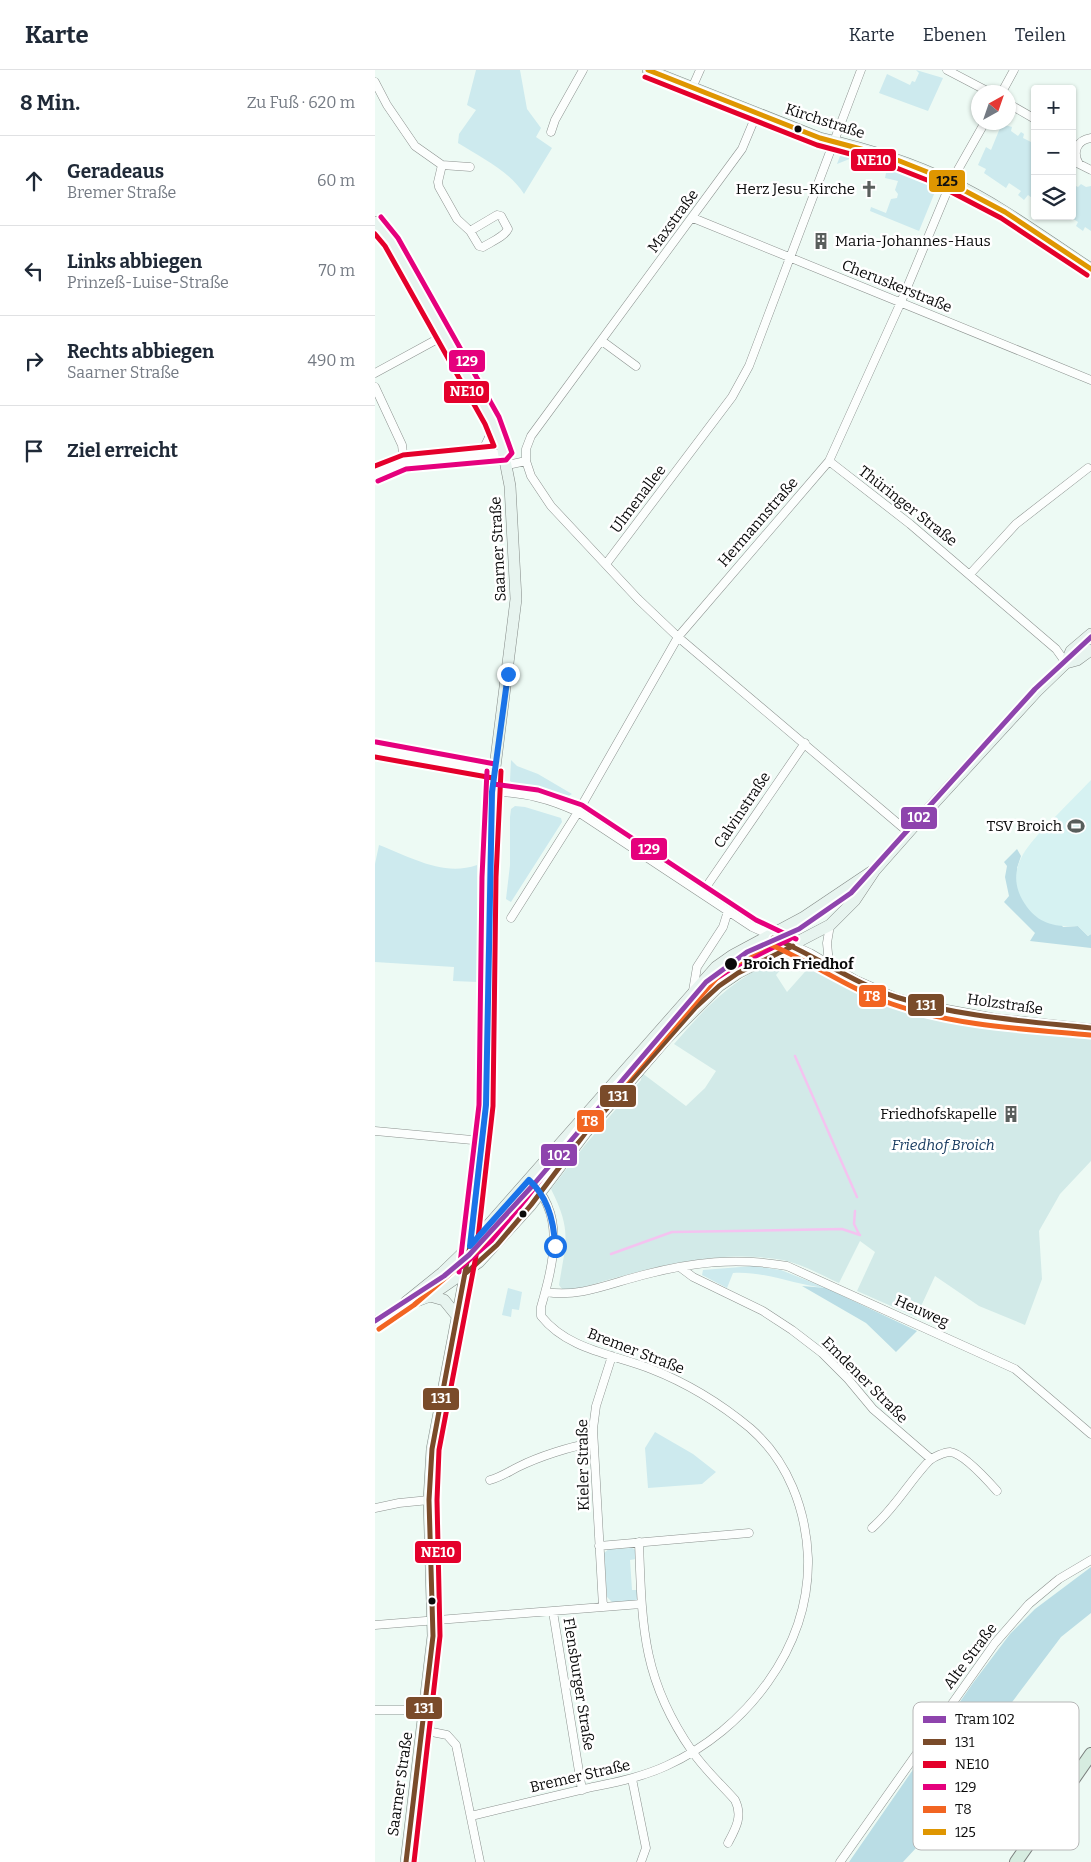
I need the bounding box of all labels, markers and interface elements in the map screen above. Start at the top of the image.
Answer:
text: Karte [25,21,89,49]
text: Karte [849,24,895,46]
text: Ebenen [923,24,987,46]
text: Teilen [1015,24,1066,46]
north arrow [971,85,1016,130]
map controls [1031,85,1076,220]
button: + [1031,85,1076,130]
text: 8 Min. [20,90,80,116]
text: Zu Fuß · 620 m [247,93,355,112]
street label: Kirchstraße [783,100,867,142]
unlabelled marker [793,124,803,134]
button: − [1031,130,1076,175]
line badge: NE10 [850,148,897,172]
text: NE10 [857,152,891,169]
text: Geradeaus [67,160,164,183]
icon: ahead [20,167,48,195]
line badge: 125 [928,169,966,193]
text: 60 m [317,171,355,190]
text: 125 [936,173,958,190]
button: layers [1031,175,1076,220]
church icon: Herz Jesu-Kirche [859,179,879,199]
place label: Herz Jesu-Kirche [736,180,855,198]
text: Bremer Straße [67,183,176,202]
street label: Maxstraße [644,186,702,256]
building icon: Maria-Johannes-Haus [811,231,831,251]
place label: Maria-Johannes-Haus [835,232,991,250]
text: Links abbiegen [67,250,202,273]
street label: Cheruskerstraße [839,256,955,316]
icon: left [20,257,48,285]
text: 70 m [319,261,355,280]
text: Prinzeß-Luise-Straße [67,273,229,292]
text: Rechts abbiegen [67,340,214,363]
icon: right [20,347,48,375]
line badge: 129 [448,349,486,373]
text: 490 m [308,351,355,370]
text: 129 [456,353,478,370]
text: Saarner Straße [67,363,179,382]
line badge: NE10 [443,380,490,404]
text: NE10 [450,383,484,400]
icon: arrive [20,437,48,465]
text: Ziel erreicht [67,439,178,462]
street label: Ulmenallee [606,461,670,537]
street label: Thüringer Straße [855,462,961,550]
street label: Hermannstraße [714,474,802,570]
street label: Saarner Straße [486,496,510,602]
route end [497,663,520,686]
street label: Calvinstraße [710,768,774,852]
line badge: 102 [900,806,938,830]
text: 102 [908,809,931,826]
sports icon: TSV Broich [1066,816,1086,836]
place label: TSV Broich [987,817,1063,835]
line badge: 129 [630,837,668,861]
text: 129 [638,841,660,858]
place label: Broich Friedhof [743,955,855,973]
marker: Broich Friedhof [723,956,739,972]
line badge: T8 [858,984,887,1008]
text: T8 [864,988,881,1005]
street label: Holzstraße [966,990,1044,1018]
line badge: 131 [907,993,945,1017]
text: 131 [916,997,936,1014]
line badge: 131 [599,1084,637,1108]
text: 131 [608,1088,628,1105]
building icon: Friedhofskapelle [1001,1104,1021,1124]
place label: Friedhofskapelle [880,1105,997,1123]
line badge: T8 [576,1109,605,1133]
text: T8 [582,1113,599,1130]
park label: Friedhof Broich [891,1136,995,1154]
line badge: 102 [540,1143,578,1167]
text: 102 [548,1147,571,1164]
unlabelled marker [518,1209,528,1219]
route start [544,1235,567,1258]
street label: Heuweg [892,1291,952,1331]
street label: Bremer Straße [585,1324,687,1378]
street label: Emdener Straße [818,1333,912,1427]
line badge: 131 [422,1387,460,1411]
text: 131 [431,1390,451,1407]
street label: Kieler Straße [573,1419,593,1511]
line badge: NE10 [414,1540,462,1564]
text: NE10 [421,1544,455,1561]
unlabelled marker [427,1596,437,1606]
street label: Flensburger Straße [560,1616,598,1752]
street label: Alte Straße [939,1620,1001,1692]
line badge: 131 [405,1696,443,1720]
text: 131 [414,1700,434,1717]
legend [913,1702,1079,1850]
text: Tram 102 [955,1711,1015,1728]
street label: Saarner Straße [384,1731,416,1837]
text: 131 [955,1734,975,1751]
street label: Bremer Straße [528,1756,632,1796]
text: NE10 [955,1756,989,1773]
text: 129 [955,1779,977,1796]
text: T8 [955,1801,972,1818]
text: 125 [955,1824,976,1841]

